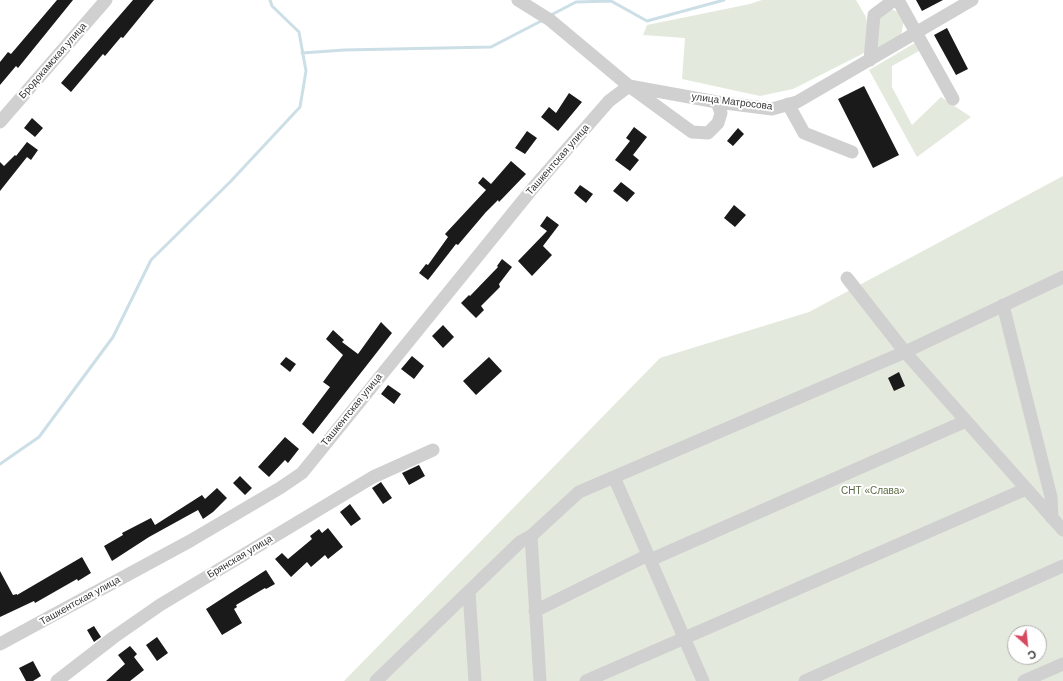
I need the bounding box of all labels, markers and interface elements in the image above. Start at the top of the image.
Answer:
street label: Бродокамская улица [17,21,89,101]
street label: улица Матросова [691,91,773,113]
street label: Ташкентская улица [524,122,592,198]
street label: Ташкентская улица [319,371,385,449]
park label: СНТ «Слава» [841,485,905,497]
street label: Брянская улица [205,533,275,581]
street label: Ташкентская улица [38,574,122,628]
north arrow [1007,625,1047,665]
text: С [1026,648,1038,662]

